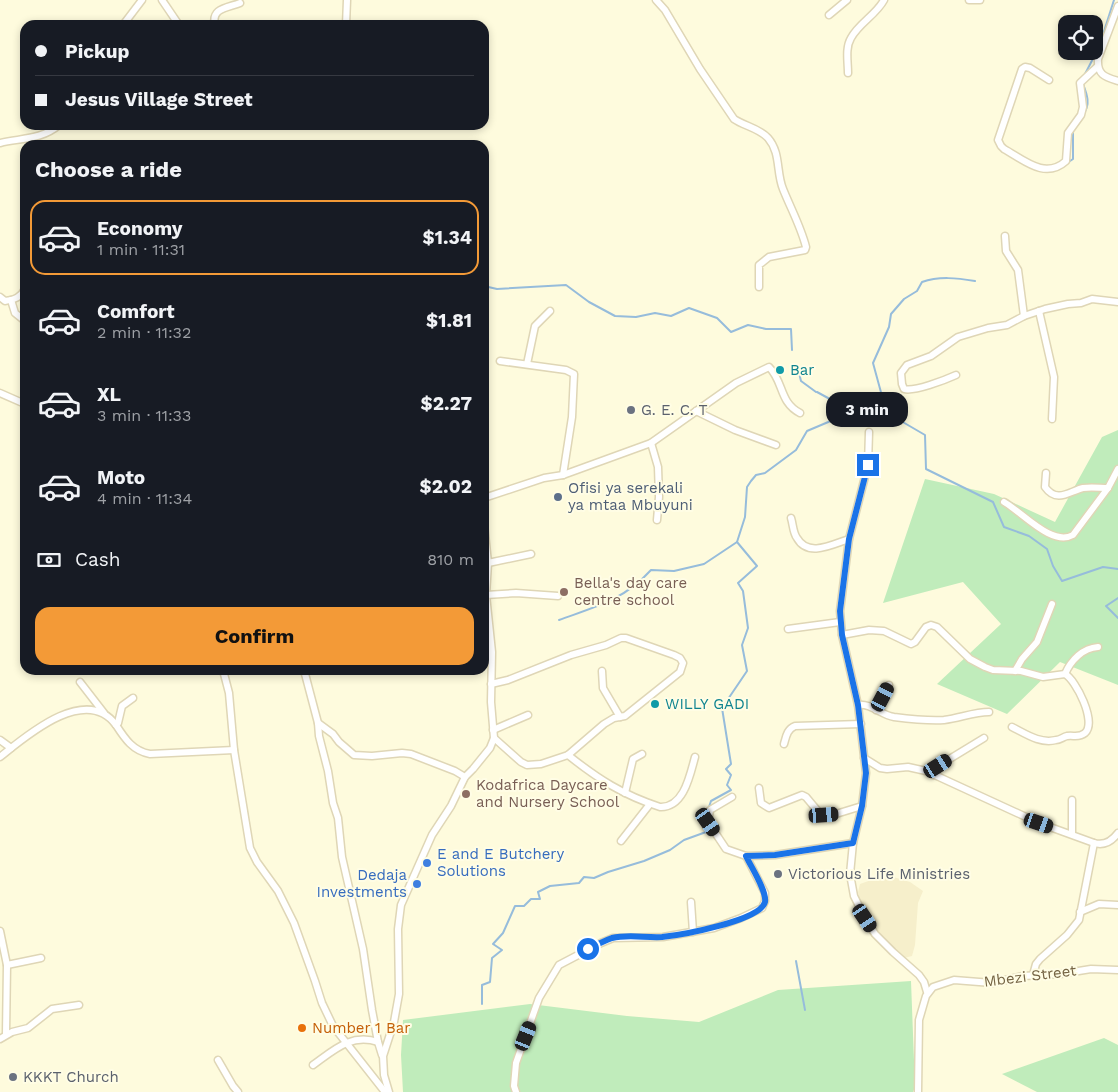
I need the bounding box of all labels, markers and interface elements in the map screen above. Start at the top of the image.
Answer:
map controls [1058,15,1103,60]
button: locate [1058,15,1103,60]
text: Pickup [65,40,129,63]
text: Jesus Village Street [65,88,253,111]
text: Choose a ride [35,157,182,182]
icon: car [37,215,82,260]
text: Economy [97,217,182,240]
text: $1.34 [423,226,472,249]
text: 1 min · 11:31 [97,240,185,259]
icon: car [37,298,82,343]
text: Comfort [97,300,175,323]
text: $1.81 [426,309,472,332]
text: 2 min · 11:32 [97,323,191,342]
place label: Bar [790,361,814,379]
marker: Bar [774,364,786,376]
icon: car [37,381,82,426]
text: XL [97,383,121,406]
text: $2.27 [420,392,472,415]
callout: 3 min [827,392,909,428]
text: 3 min [845,400,889,419]
place label: G. E. C. T [641,401,708,419]
marker: G. E. C. T [625,404,637,416]
text: 3 min · 11:33 [97,406,191,425]
route end [857,454,879,476]
icon: car [37,464,82,509]
text: Moto [97,466,145,489]
text: $2.02 [420,475,472,498]
place label: Ofisi ya serekali ya mtaa Mbuyuni [568,479,693,514]
text: 4 min · 11:34 [97,489,192,508]
marker: Ofisi ya serekali ya mtaa Mbuyuni [552,491,564,503]
icon: cash [35,546,63,574]
text: Cash [75,548,121,571]
text: 810 m [427,550,474,569]
place label: Bella's day care centre school [574,574,687,609]
marker: Bella's day care centre school [558,586,570,598]
button: Confirm [35,607,474,665]
car [869,680,896,714]
place label: WILLY GADI [665,695,749,713]
marker: WILLY GADI [649,698,661,710]
car [921,752,954,780]
place label: Kodafrica Daycare and Nursery School [476,776,620,811]
marker: Kodafrica Daycare and Nursery School [460,788,472,800]
car [693,805,722,839]
car [808,806,839,824]
car [1022,811,1055,835]
place label: E and E Butchery Solutions [437,845,564,880]
marker: E and E Butchery Solutions [421,857,433,869]
place label: Victorious Life Ministries [788,865,970,883]
place label: Dedaja Investments [317,866,407,901]
marker: Victorious Life Ministries [772,868,784,880]
marker: Dedaja Investments [411,878,423,890]
car [850,901,879,935]
route start [577,938,599,960]
street label: Mbezi Street [983,961,1078,991]
place label: Number 1 Bar [312,1019,410,1037]
car [513,1019,538,1053]
marker: Number 1 Bar [296,1022,308,1034]
place label: KKKT Church [23,1068,119,1086]
marker: KKKT Church [7,1071,19,1083]

